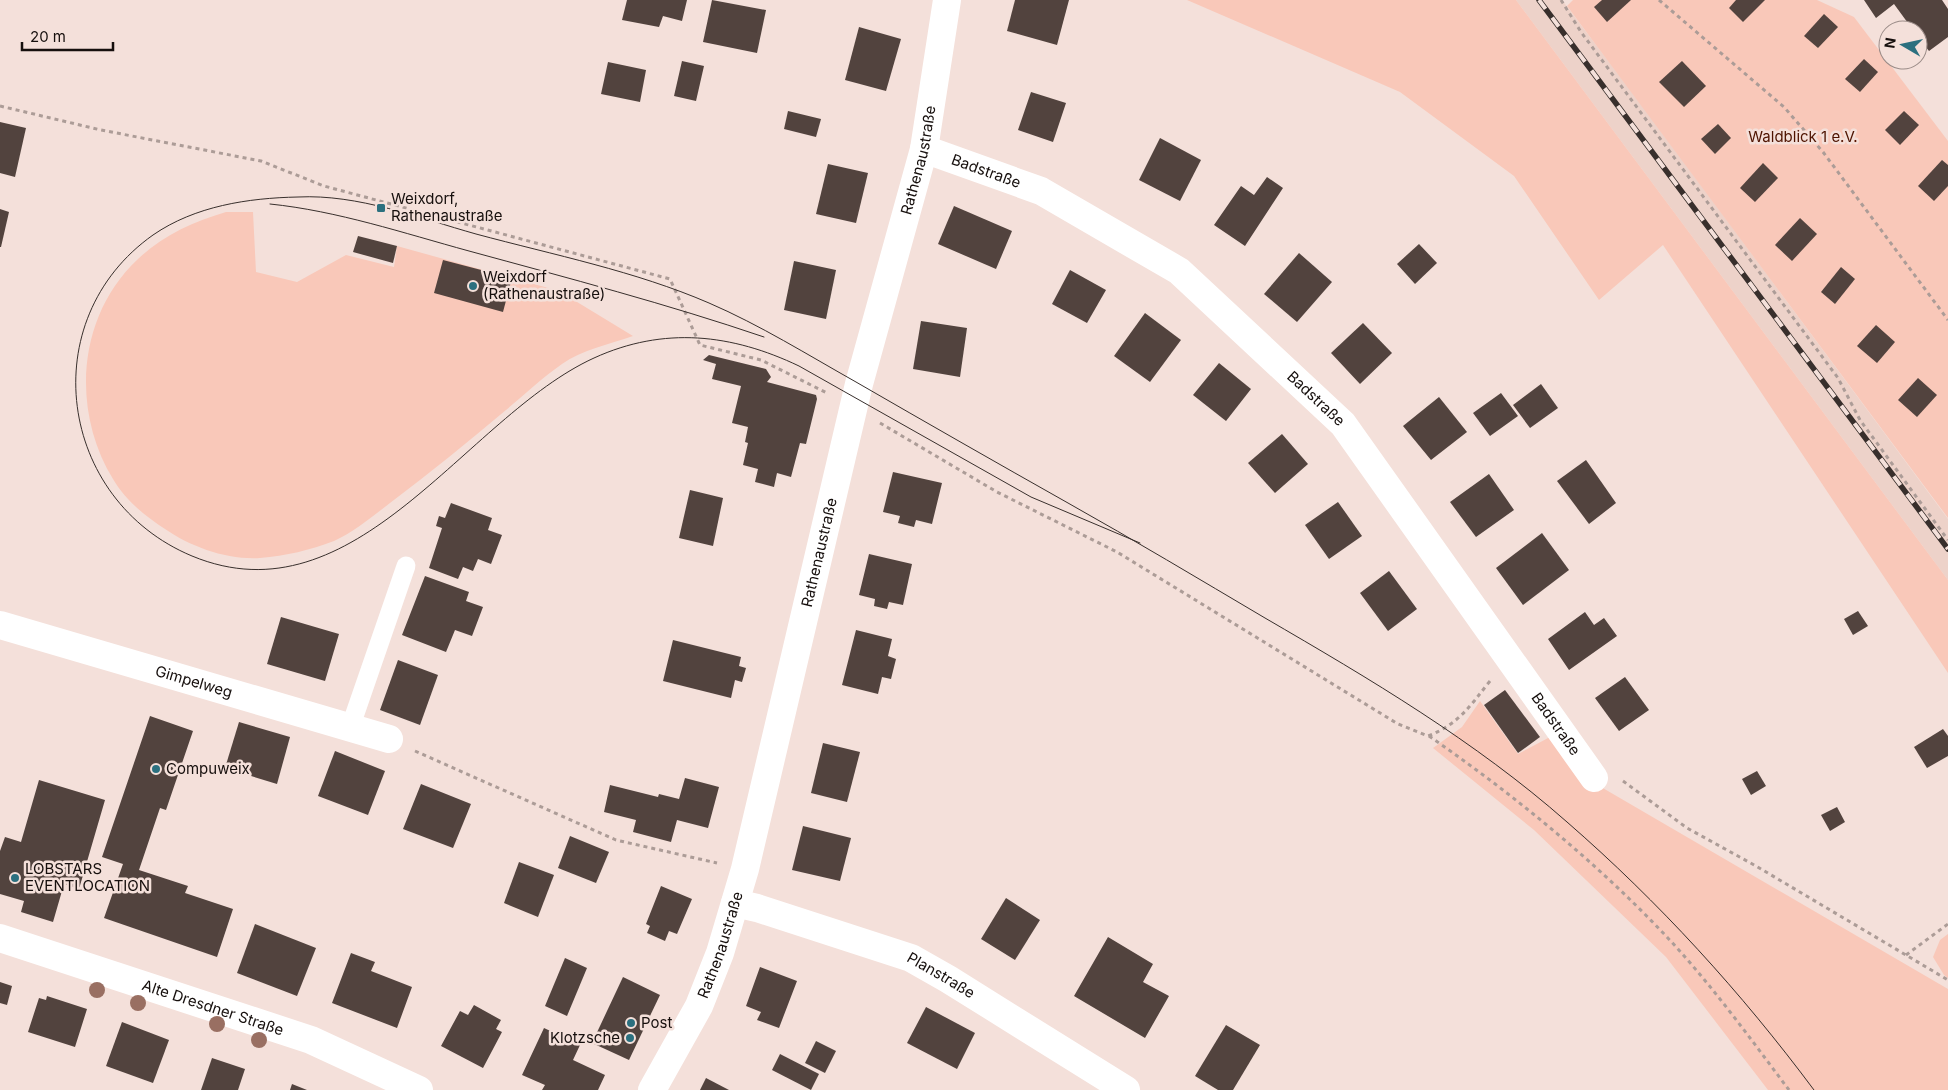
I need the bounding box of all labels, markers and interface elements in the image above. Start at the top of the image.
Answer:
scale bar [22,20,114,52]
north arrow [1878,20,1928,70]
text: 20 m [30,27,66,46]
text: N [1880,36,1899,49]
street label: Rathenaustraße [896,104,940,217]
park label: Waldblick 1 e.V. [1748,127,1858,146]
street label: Badstraße [949,150,1024,192]
place label: Weixdorf, Rathenaustraße [391,189,503,225]
marker: Weixdorf, Rathenaustraße [375,202,387,214]
place label: Weixdorf (Rathenaustraße) [483,267,605,303]
marker: Weixdorf (Rathenaustraße) [467,280,479,292]
street label: Badstraße [1283,367,1349,430]
street label: Rathenaustraße [797,496,841,609]
street label: Gimpelweg [153,661,235,702]
street label: Badstraße [1528,689,1585,759]
place label: Compuweix [166,759,250,778]
marker: Compuweix [150,763,162,775]
place label: LOBSTARS EVENTLOCATION [25,859,150,895]
marker: LOBSTARS EVENTLOCATION [9,872,21,884]
street label: Rathenaustraße [693,889,747,1001]
street label: Planstraße [904,948,979,1002]
street label: Alte Dresdner Straße [140,975,286,1039]
place label: Post [641,1013,672,1032]
marker: Post [625,1017,637,1029]
place label: Klotzsche [550,1028,620,1047]
marker: Klotzsche [624,1032,636,1044]

